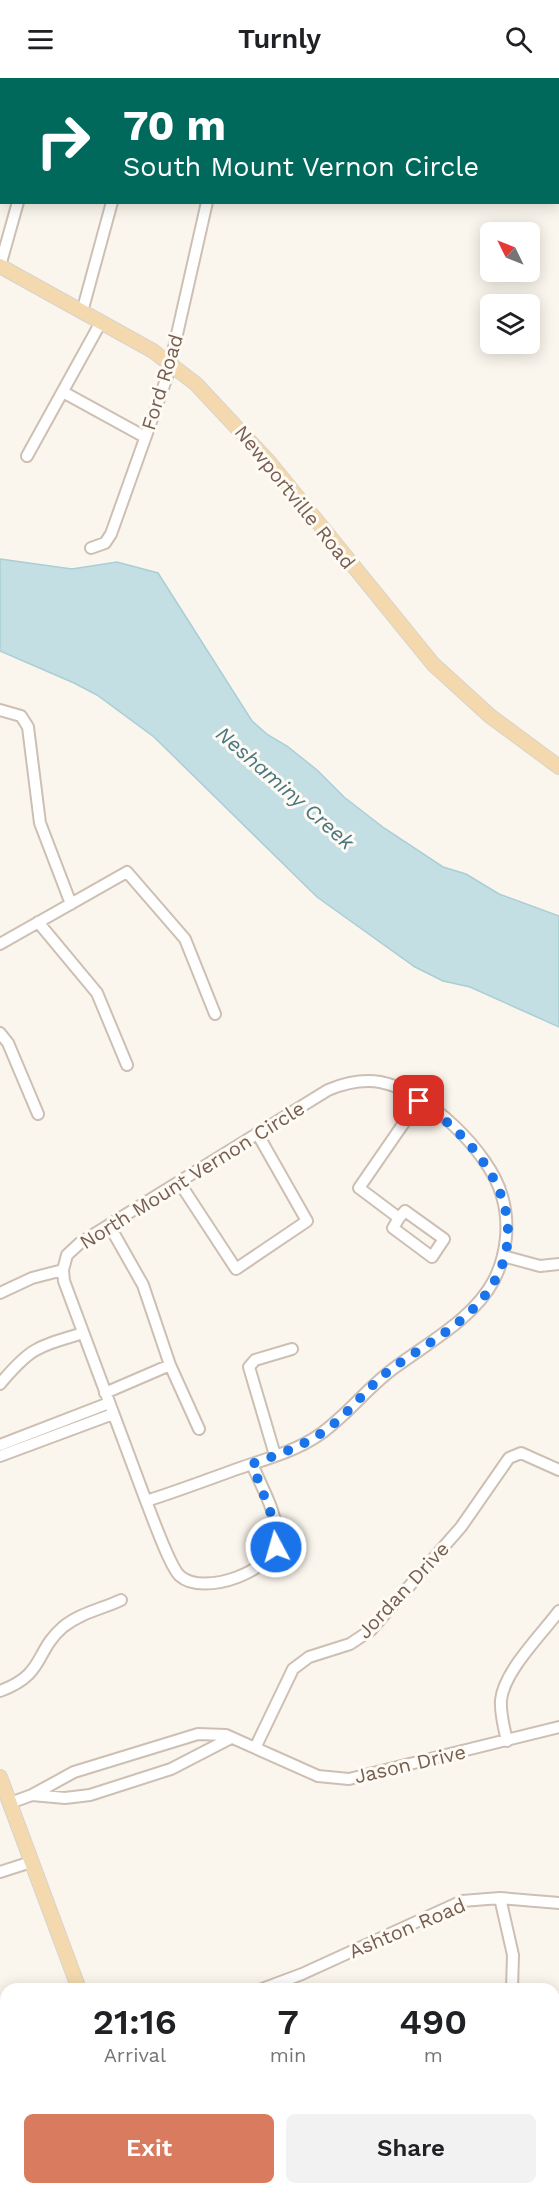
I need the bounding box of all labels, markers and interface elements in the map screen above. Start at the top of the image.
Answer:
icon: menu [24,23,57,56]
text: Turnly [238,23,321,55]
icon: search [502,23,535,56]
text: 70 m [123,101,226,150]
icon: right [24,102,102,180]
text: South Mount Vernon Circle [123,151,479,183]
north arrow [480,222,540,282]
map controls [480,222,540,354]
button: layers [480,294,540,354]
street label: Ford Road [136,331,188,433]
street label: Newportville Road [230,420,360,574]
water label: Neshaminy Creek [211,721,360,855]
pin [393,1075,444,1126]
icon: arrive [402,1084,435,1117]
street label: North Mount Vernon Circle [75,1096,309,1254]
position arrow [244,1515,308,1579]
street label: Jordan Drive [352,1537,454,1643]
street label: Jason Drive [352,1740,468,1788]
street label: Ashton Road [345,1893,469,1963]
text: 21:16 [93,2001,177,2043]
text: 7 [277,2001,299,2043]
text: 490 [399,2001,467,2043]
text: Arrival [104,2043,166,2067]
text: min [270,2043,306,2067]
text: m [424,2043,443,2067]
button: Exit [24,2114,274,2183]
button: Share [286,2114,536,2183]

